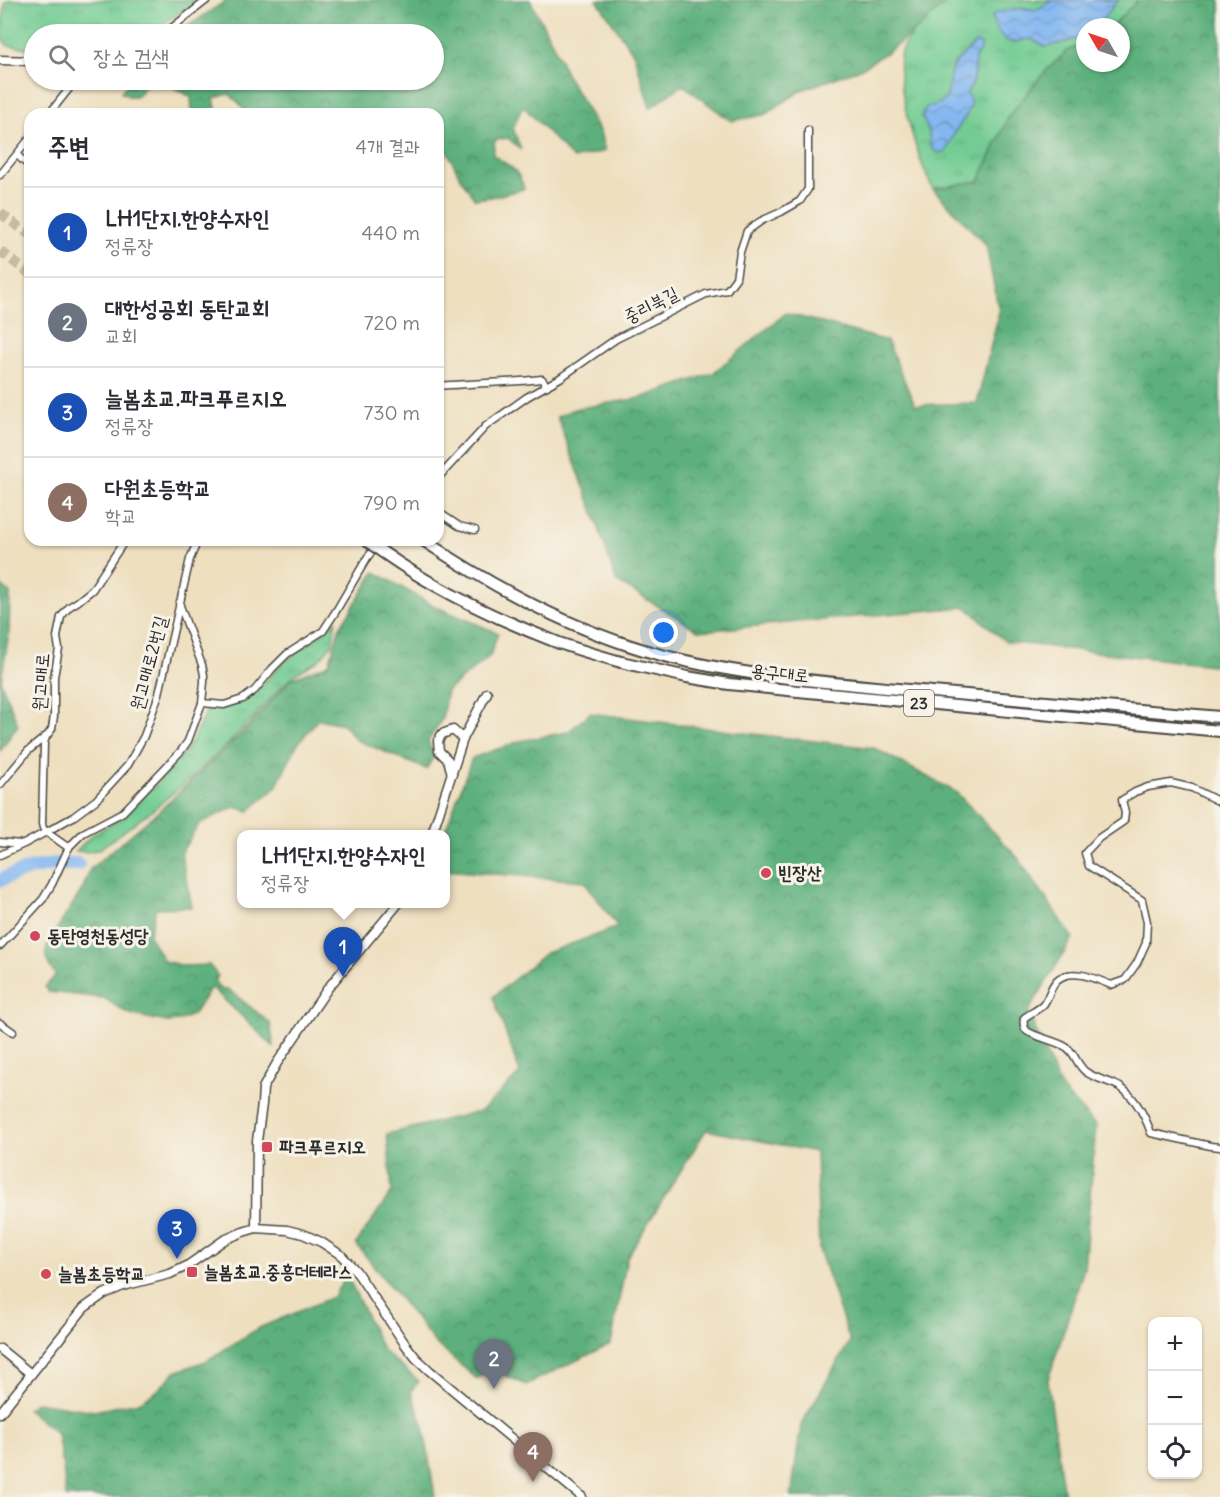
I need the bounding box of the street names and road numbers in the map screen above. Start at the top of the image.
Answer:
street label: 중리북길 [620,281,682,328]
street label: 원고매로2번길 [125,613,172,713]
street label: 원고매로 [27,652,54,712]
street label: 용구대로 [750,658,810,687]
road number: 23 [904,690,934,716]

